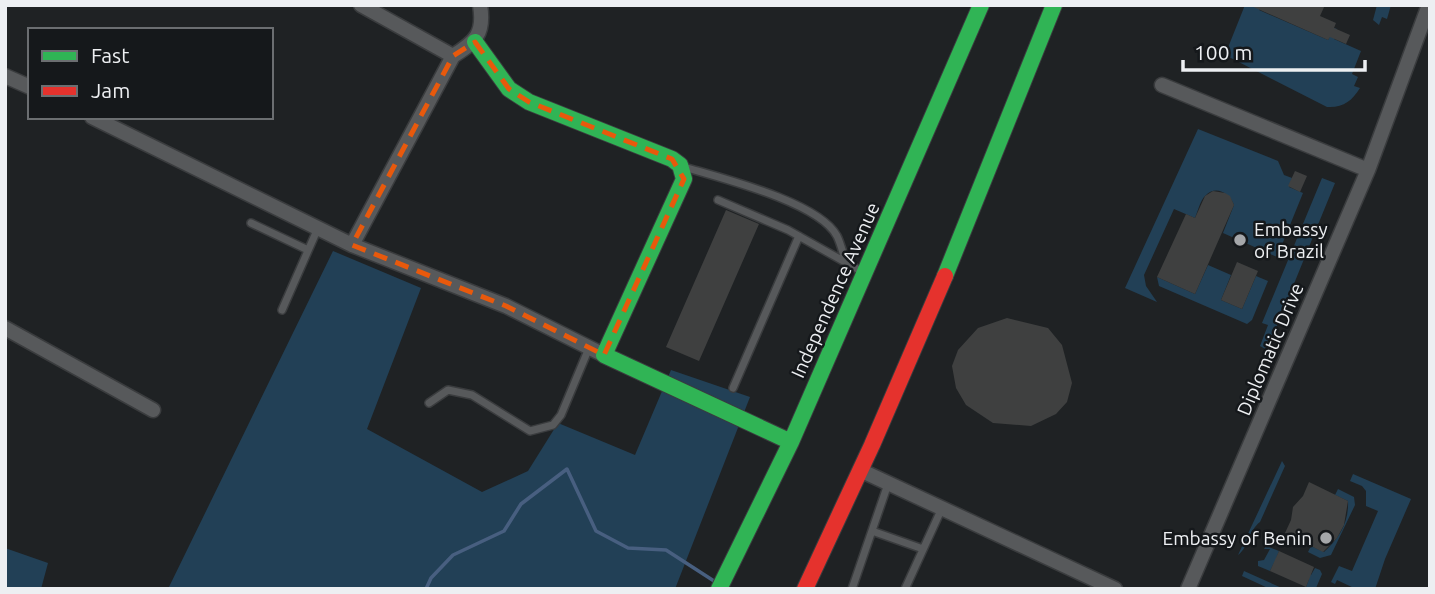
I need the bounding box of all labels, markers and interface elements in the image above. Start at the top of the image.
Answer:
legend [28,28,273,119]
scale bar [1183,28,1365,72]
text: 100 m [1194,40,1252,64]
text: Fast [91,43,129,67]
text: Jam [91,78,130,102]
street label: Independence Avenue [786,199,884,381]
place label: Embassy of Brazil [1254,218,1328,262]
marker: Embassy of Brazil [1232,232,1248,248]
street label: Diplomatic Drive [1232,280,1308,418]
place label: Embassy of Benin [1162,527,1312,549]
marker: Embassy of Benin [1318,530,1334,546]

